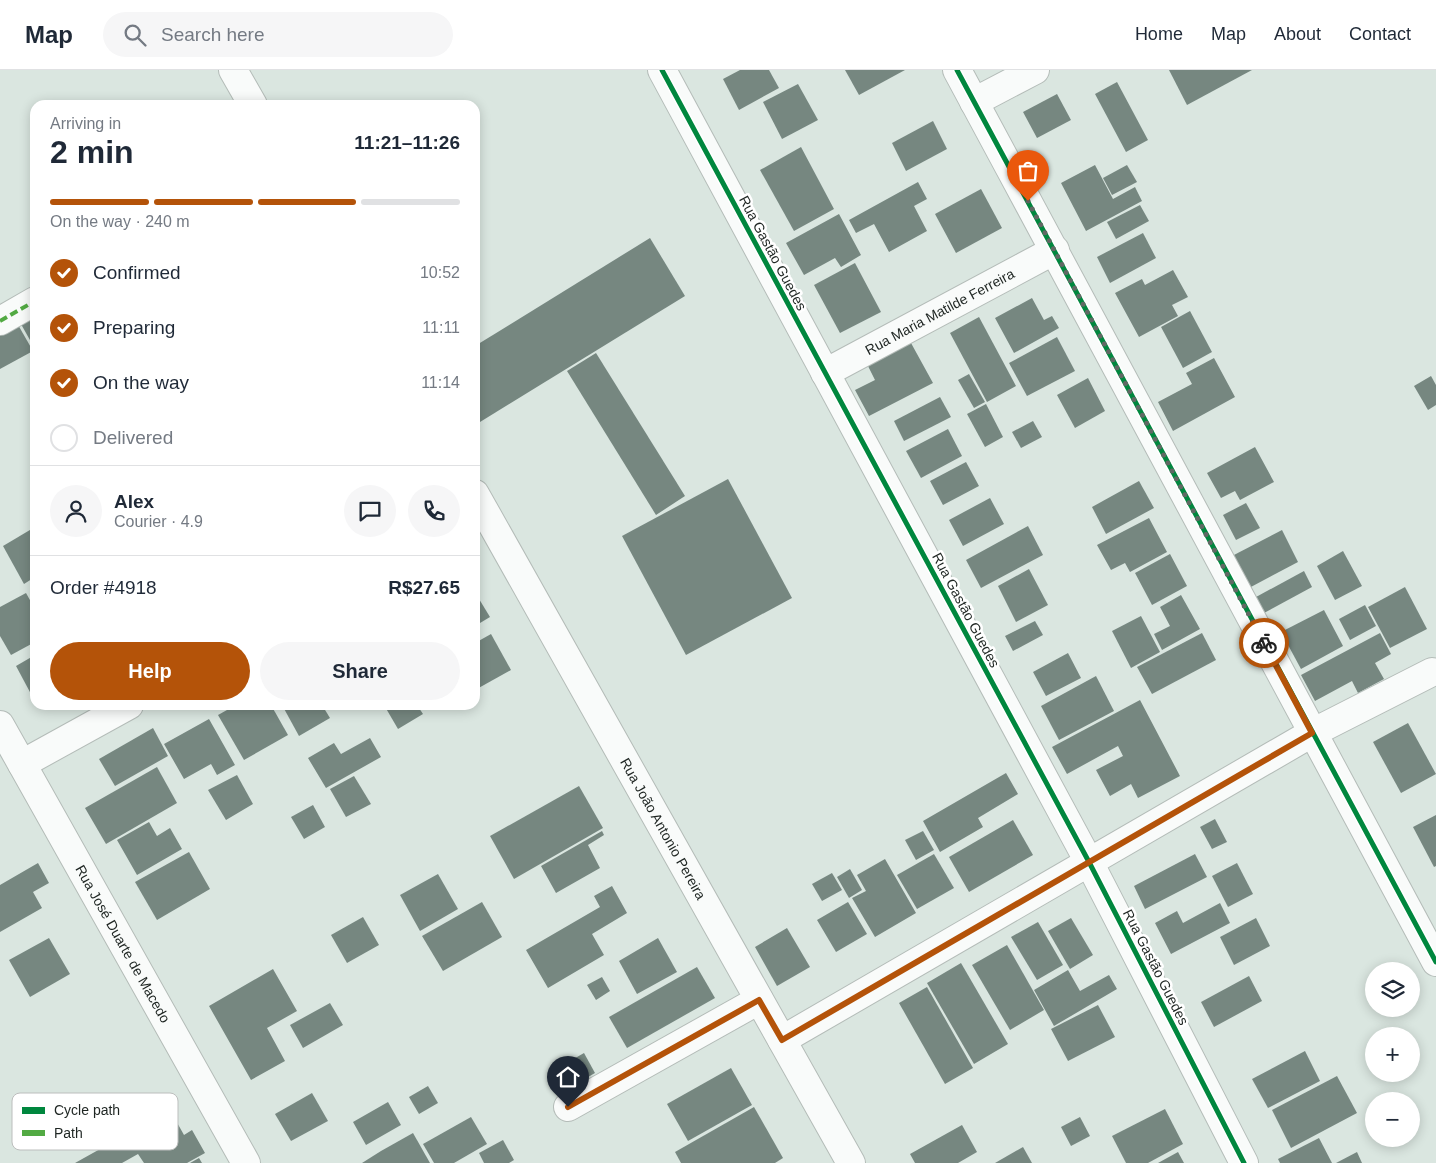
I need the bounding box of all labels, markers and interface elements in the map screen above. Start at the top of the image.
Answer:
search box [103,12,453,57]
text: Map [25,21,73,48]
icon: search [121,21,149,49]
text: Search here [161,24,265,45]
text: Home [1135,24,1183,44]
text: Map [1211,24,1246,44]
text: About [1274,24,1321,44]
text: Contact [1349,24,1411,44]
text: Arriving in [50,115,121,132]
text: 11:21–11:26 [354,132,460,153]
text: 2 min [50,134,134,170]
pin [1007,150,1049,201]
icon: bag [1014,157,1042,185]
street label: Rua Gastão Guedes [736,193,810,313]
text: On the way · 240 m [50,213,190,230]
icon: check [50,259,78,287]
text: Confirmed [93,262,181,283]
text: 10:52 [420,264,460,281]
street label: Rua Maria Matilde Ferreira [862,265,1017,358]
icon: check [50,314,78,342]
text: Preparing [93,317,175,338]
text: 11:11 [422,319,460,336]
icon: check [50,369,78,397]
text: On the way [93,372,189,393]
text: 11:14 [421,374,460,391]
text: Delivered [93,427,173,448]
button: person [50,485,102,537]
button: chat [344,485,396,537]
button: phone [408,485,460,537]
text: Alex [114,491,154,512]
text: Courier · 4.9 [114,513,203,530]
street label: Rua Gastão Guedes [929,550,1003,670]
text: Order #4918 [50,577,157,598]
text: R$27.65 [388,577,460,598]
courier [1239,618,1289,668]
icon: bike [1250,629,1278,657]
button: Help [50,642,250,700]
button: Share [260,642,460,700]
street label: Rua João Antonio Pereira [617,755,709,902]
street label: Rua José Duarte de Macedo [72,862,174,1026]
street label: Rua Gastão Guedes [1120,907,1192,1027]
map controls [1365,962,1420,1147]
button: layers [1365,962,1420,1017]
button: + [1365,1027,1420,1082]
pin [547,1056,589,1107]
icon: home [554,1063,582,1091]
button: − [1365,1092,1420,1147]
legend [12,1093,178,1150]
text: Cycle path [54,1102,120,1118]
text: Path [54,1125,83,1141]

